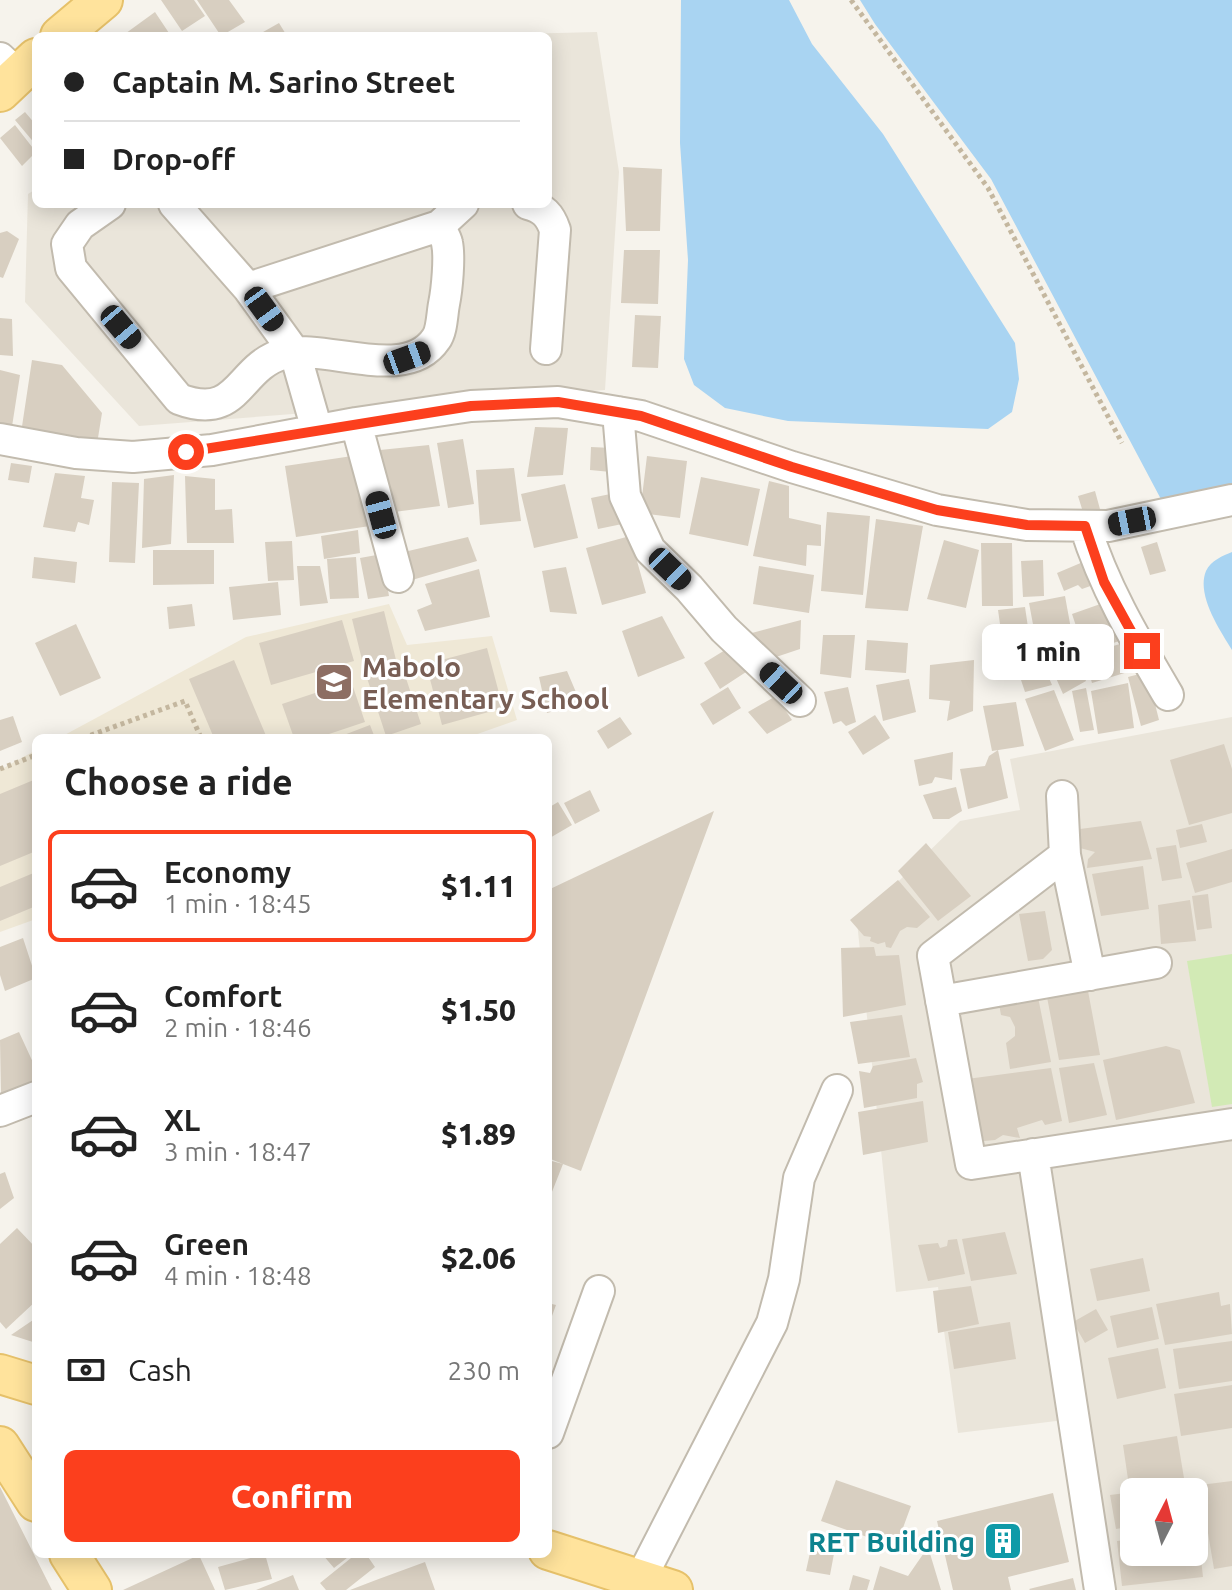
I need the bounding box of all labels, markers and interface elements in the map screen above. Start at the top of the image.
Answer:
text: Captain M. Sarino Street [112,65,455,99]
text: Drop-off [112,142,235,176]
car [240,283,288,335]
car [96,301,146,353]
car [380,339,434,377]
route start [168,434,204,470]
car [363,489,399,541]
car [1106,505,1158,537]
car [644,544,696,594]
callout: 1 min [982,623,1114,679]
route end [1124,633,1160,669]
text: 1 min [1015,637,1081,666]
place label: Mabolo Elementary School [362,651,609,714]
car [755,658,807,708]
school or university icon: Mabolo Elementary School [313,661,355,703]
text: Choose a ride [64,761,293,802]
icon: car [68,850,140,922]
text: Economy [164,855,291,889]
text: $1.11 [441,869,516,903]
text: 1 min · 18:45 [164,889,312,918]
icon: car [68,974,140,1046]
text: Comfort [164,979,282,1013]
text: $1.50 [441,993,516,1027]
text: 2 min · 18:46 [164,1013,312,1042]
icon: car [68,1098,140,1170]
text: XL [164,1103,200,1137]
text: $1.89 [441,1117,516,1151]
text: 3 min · 18:47 [164,1137,312,1166]
icon: car [68,1222,140,1294]
text: Green [164,1227,249,1261]
text: $2.06 [441,1241,516,1275]
text: 4 min · 18:48 [164,1261,312,1290]
icon: cash [64,1348,108,1392]
text: Cash [128,1353,192,1387]
text: 230 m [448,1356,520,1385]
button: Confirm [64,1450,520,1542]
north arrow [1120,1478,1208,1566]
map controls [1120,1478,1208,1566]
building icon: RET Building [982,1520,1024,1562]
place label: RET Building [808,1526,975,1557]

